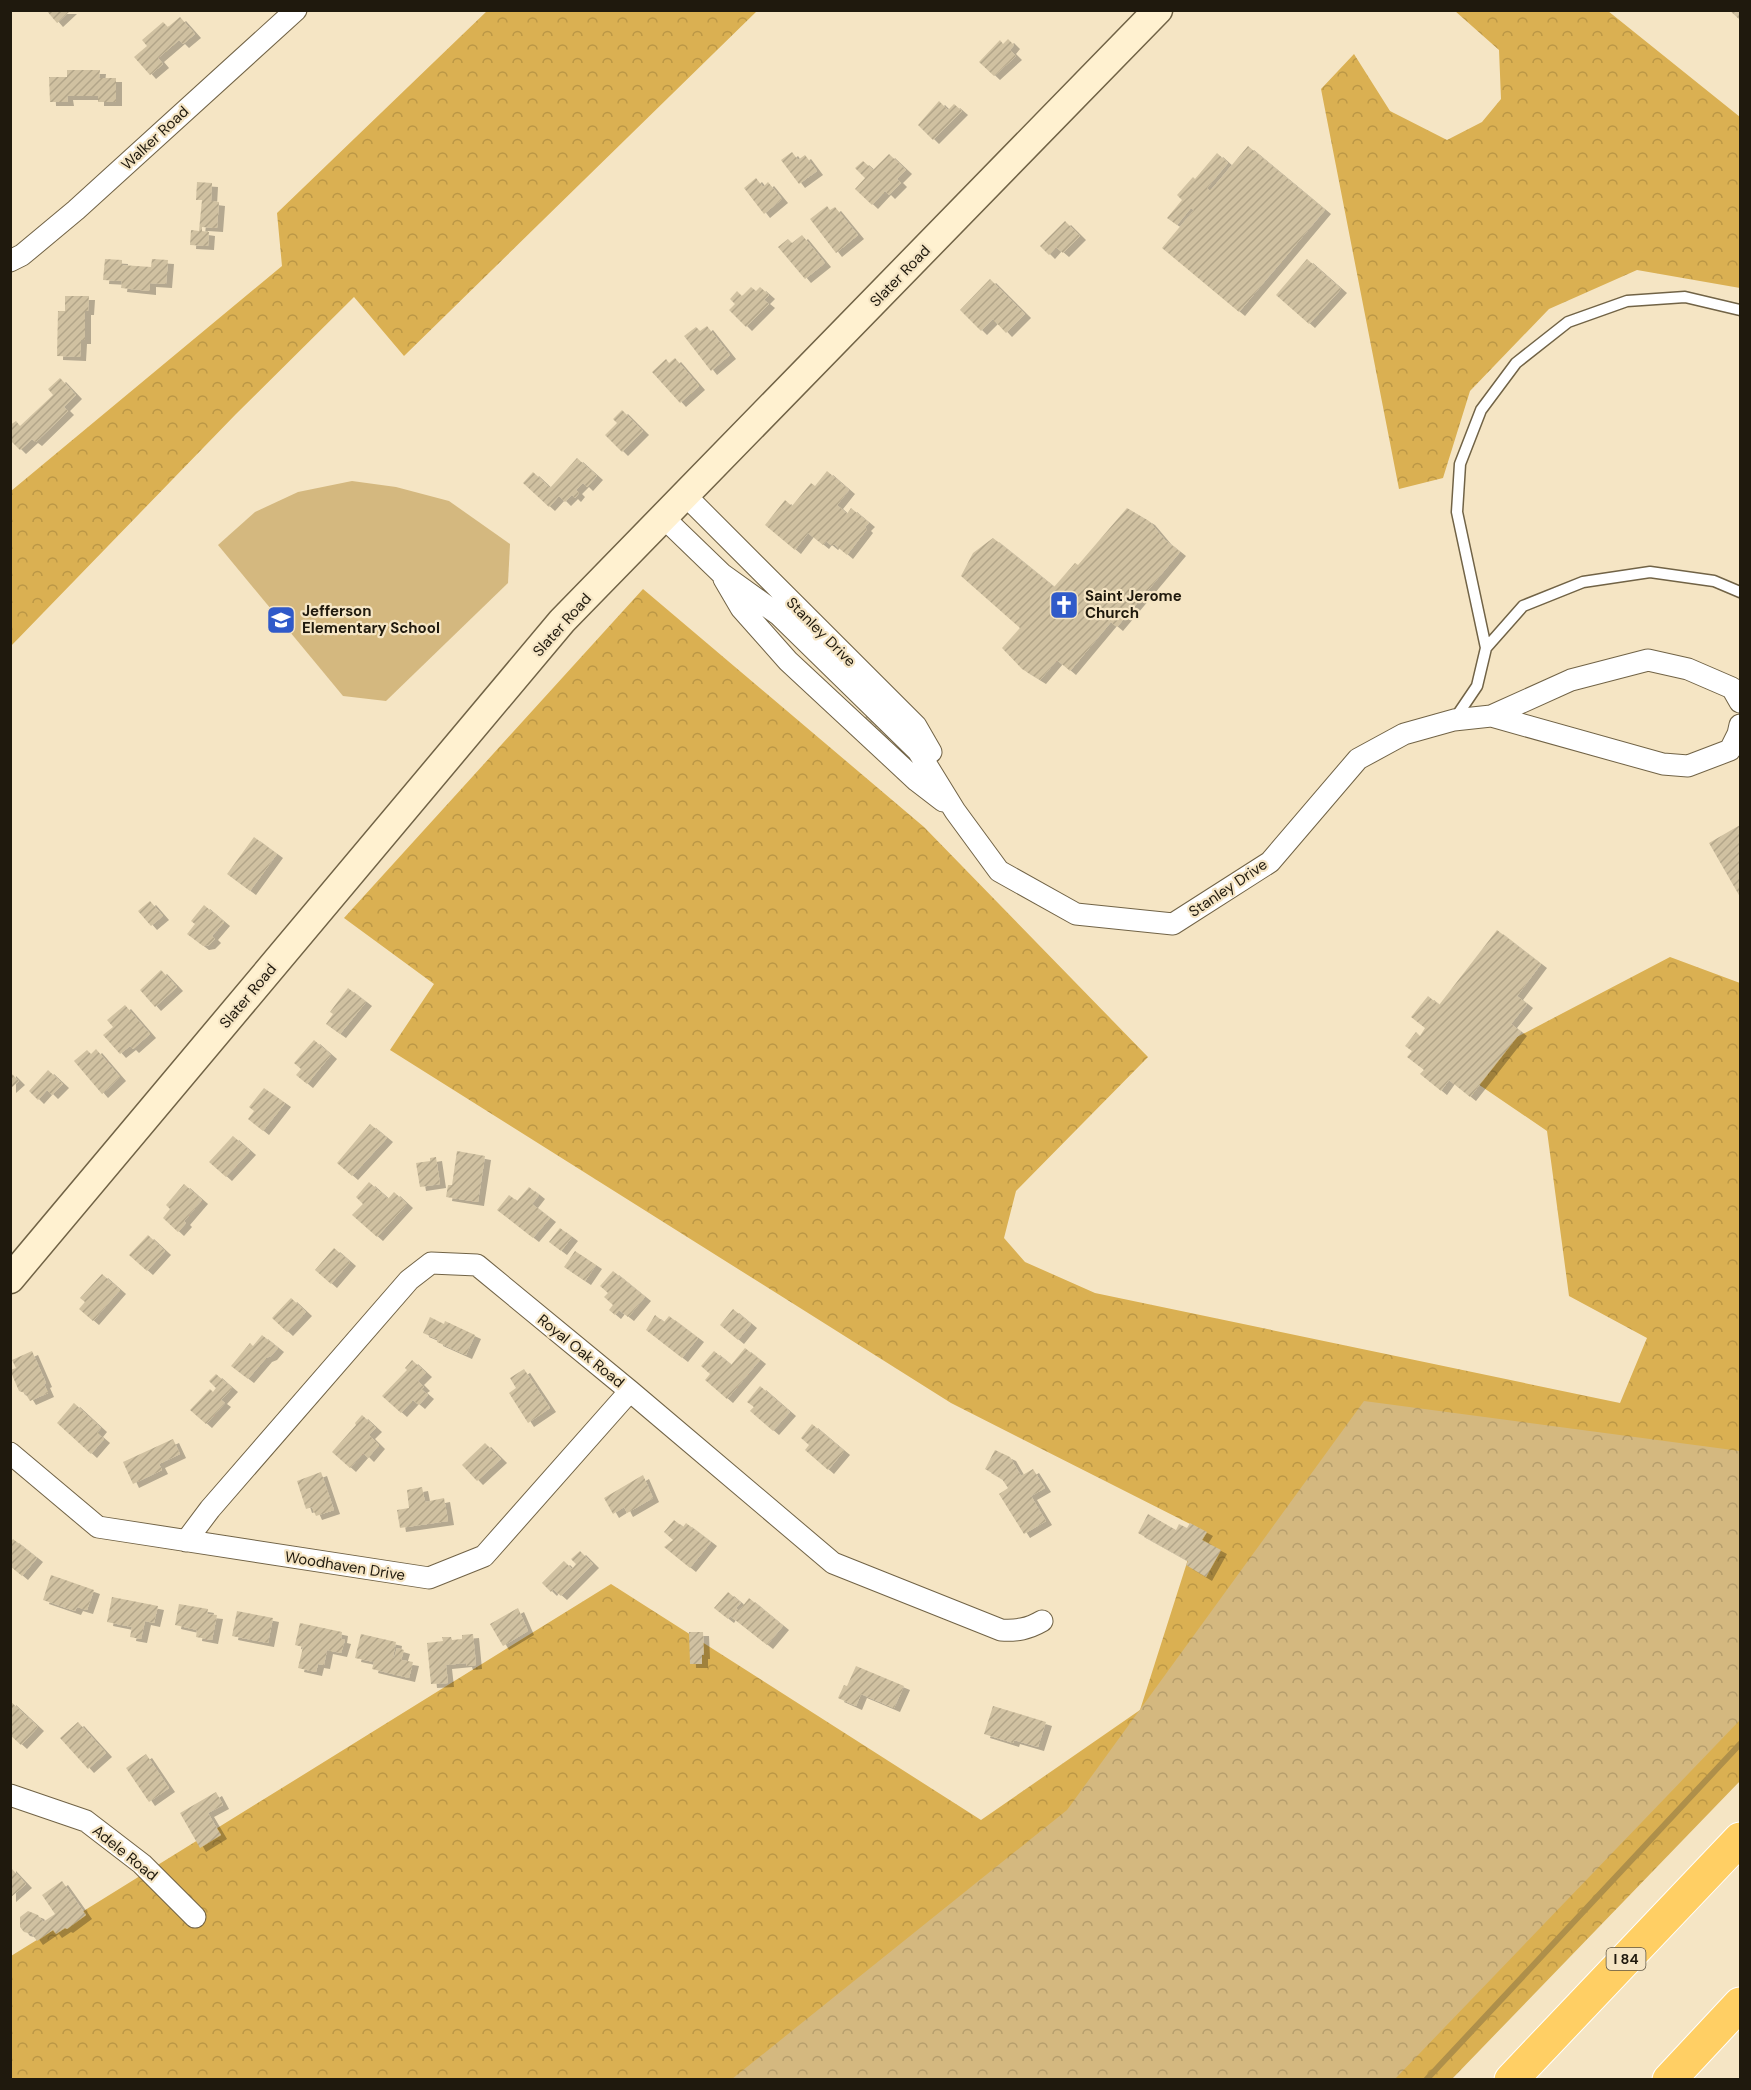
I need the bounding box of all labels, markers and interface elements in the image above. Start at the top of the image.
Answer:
street label: Walker Road [117,102,193,174]
street label: Slater Road [865,241,935,311]
place label: Saint Jerome Church [1085,586,1182,623]
street label: Slater Road [528,589,596,661]
church icon: Saint Jerome Church [1048,589,1080,621]
street label: Stanley Drive [782,593,860,671]
place label: Jefferson Elementary School [302,601,440,638]
school or university icon: Jefferson Elementary School [265,604,297,636]
street label: Stanley Drive [1185,854,1271,922]
street label: Slater Road [215,959,281,1033]
street label: Royal Oak Road [533,1310,629,1392]
street label: Woodhaven Drive [283,1547,407,1585]
street label: Adele Road [88,1821,162,1885]
road number: I 84 [1606,1948,1646,1970]

